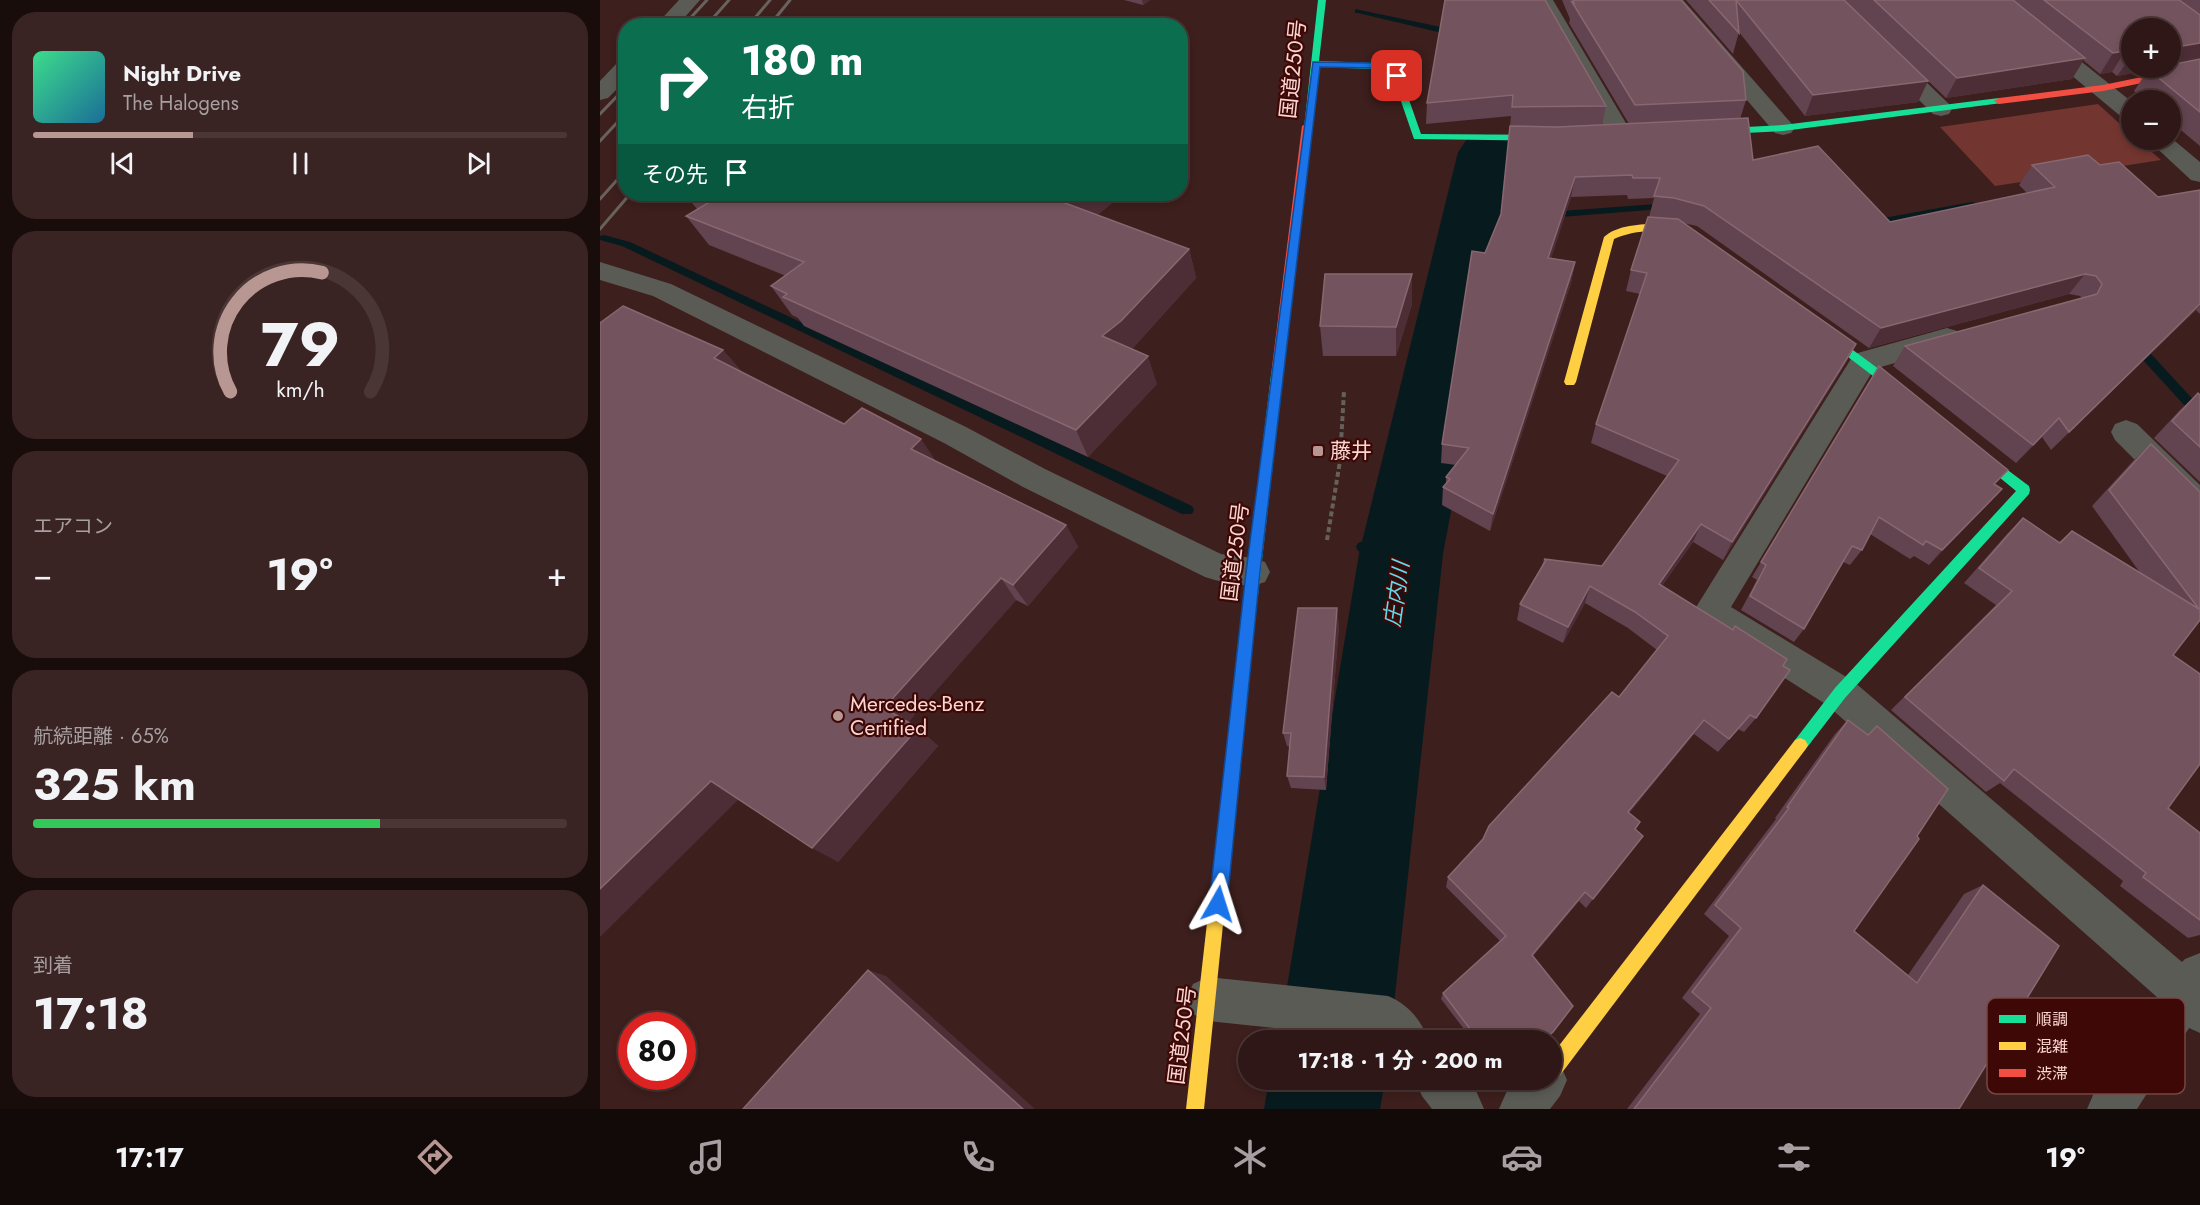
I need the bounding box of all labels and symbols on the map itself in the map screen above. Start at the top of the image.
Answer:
street label: 国道250号 [1273,18,1313,120]
pin [1371,50,1422,101]
place label: 藤井 [1330,436,1372,466]
marker: 藤井 [1311,444,1325,458]
street label: 国道250号 [1214,501,1256,603]
water label: 庄内川 [1376,557,1417,629]
place label: Mercedes-Benz Certified [850,689,985,743]
marker: Mercedes-Benz Certified [831,709,845,723]
position arrow [1186,872,1250,936]
street label: 国道250号 [1161,984,1203,1086]
legend [1987,998,2185,1094]
text: 順調 [2036,1008,2068,1031]
speed limit sign: 80 [618,1012,696,1090]
text: 混雑 [2036,1035,2068,1058]
text: 渋滞 [2036,1062,2068,1085]

